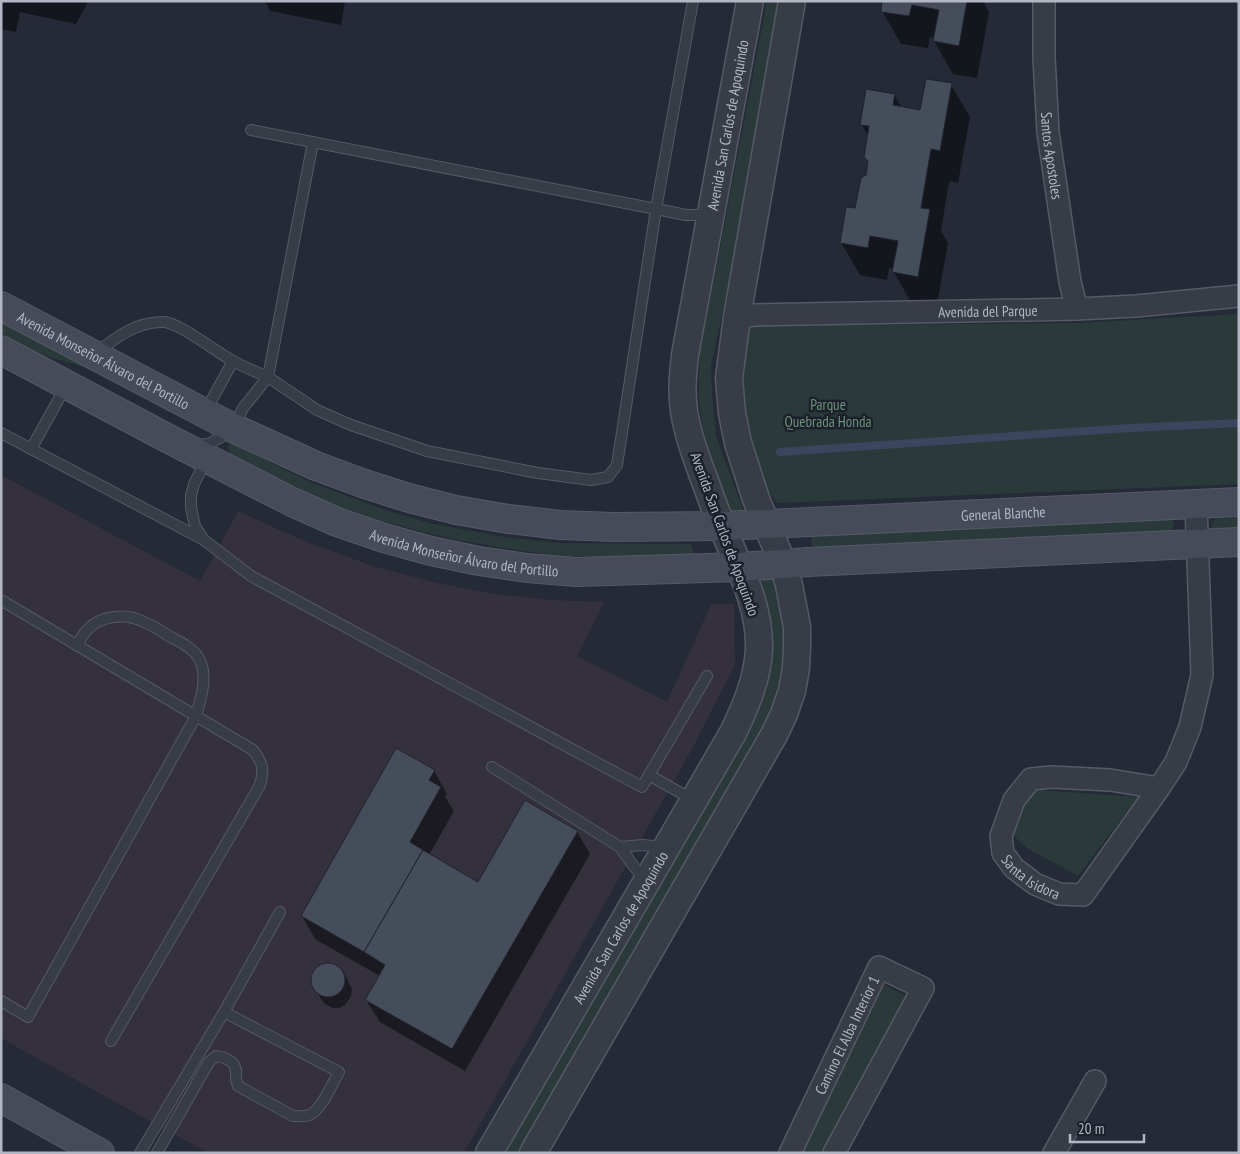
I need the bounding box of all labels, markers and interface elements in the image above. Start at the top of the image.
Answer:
street label: Avenida San Carlos de Apoquindo [702,38,752,212]
street label: Santos Apostoles [1037,111,1067,200]
street label: Avenida del Parque [938,300,1038,321]
street label: Avenida Monseñor Álvaro del Portillo [14,307,193,413]
park label: Parque Quebrada Honda [785,395,871,431]
street label: Avenida San Carlos de Apoquindo [687,450,763,618]
street label: General Blanche [961,501,1046,524]
street label: Avenida Monseñor Álvaro del Portillo [367,524,559,580]
street label: Avenida San Carlos de Apoquindo [568,848,672,1007]
street label: Santa Isidora [998,851,1063,903]
street label: Camino El Alba Interior 1 [810,972,883,1097]
scale bar [1070,1112,1144,1144]
text: 20 m [1078,1119,1104,1138]

